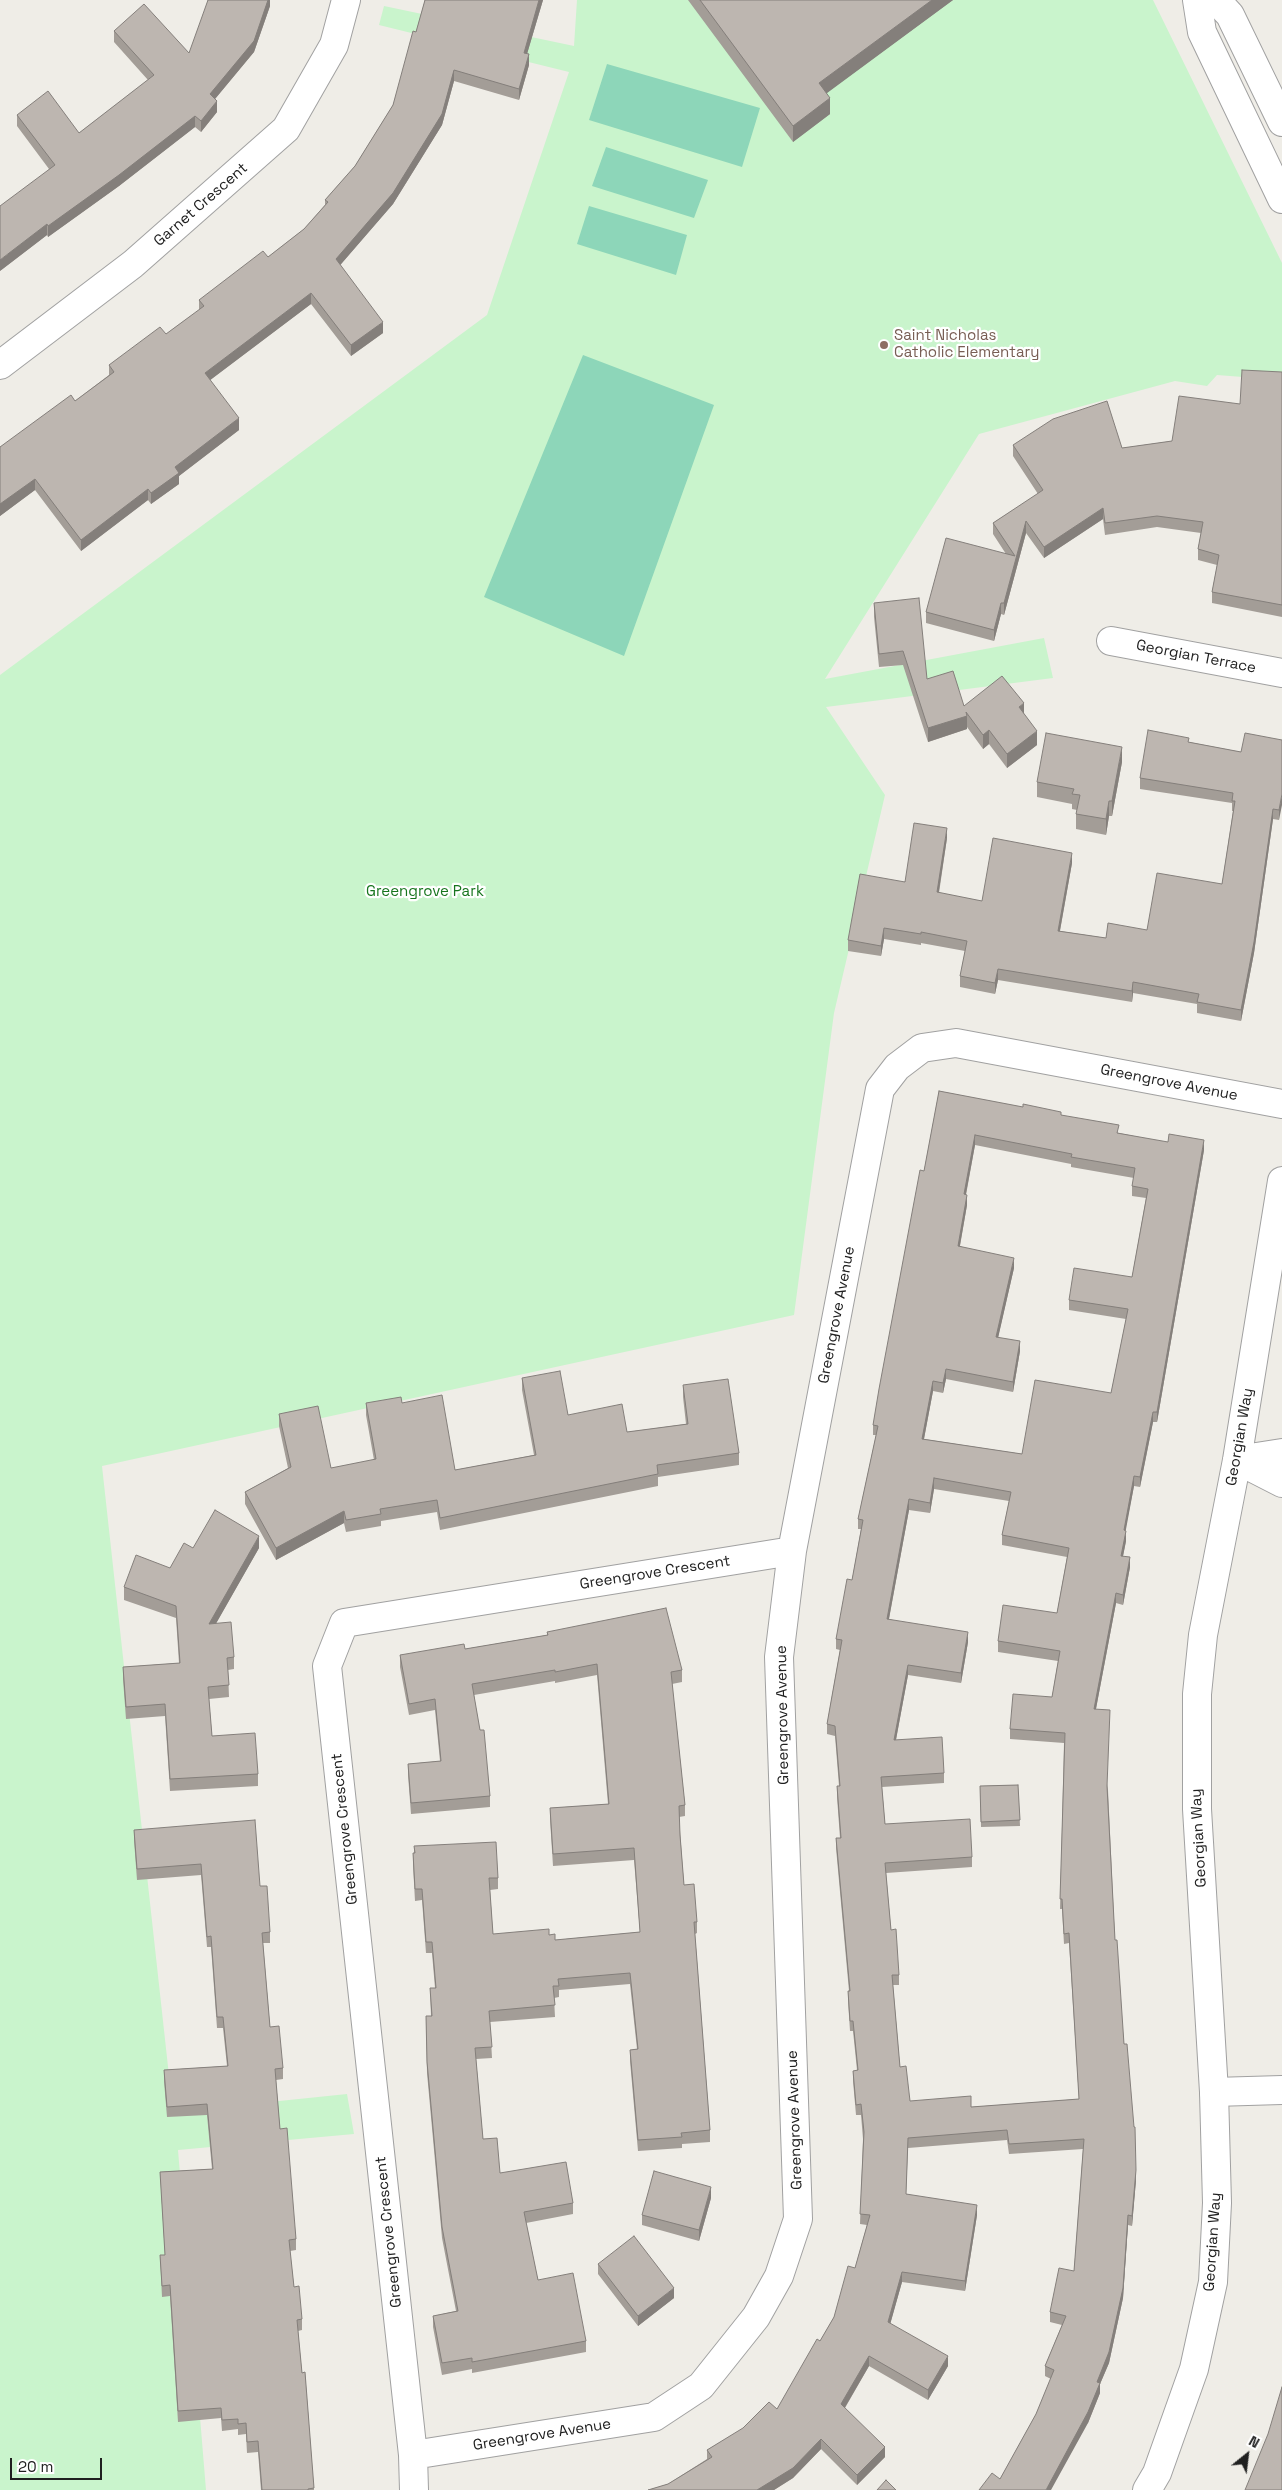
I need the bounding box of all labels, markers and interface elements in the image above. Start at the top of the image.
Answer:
street label: Garnet Crescent [150,159,252,251]
place label: Saint Nicholas Catholic Elementary [894,327,1039,362]
marker: Saint Nicholas Catholic Elementary [878,339,890,351]
street label: Georgian Terrace [1134,637,1258,677]
park label: Greengrove Park [366,883,484,901]
street label: Greengrove Avenue [1099,1061,1239,1105]
street label: Greengrove Avenue [815,1245,859,1385]
street label: Georgian Way [1223,1387,1257,1487]
street label: Greengrove Crescent [578,1552,732,1594]
street label: Greengrove Avenue [773,1645,793,1785]
street label: Greengrove Crescent [328,1752,362,1906]
street label: Georgian Way [1187,1788,1211,1888]
street label: Greengrove Avenue [784,2050,806,2190]
street label: Greengrove Crescent [372,2155,406,2309]
street label: Georgian Way [1201,2192,1225,2292]
street label: Greengrove Avenue [472,2415,612,2455]
north arrow [1222,2430,1272,2480]
text: N [1246,2432,1263,2452]
scale bar [12,2448,105,2480]
text: 20 m [18,2457,53,2476]

